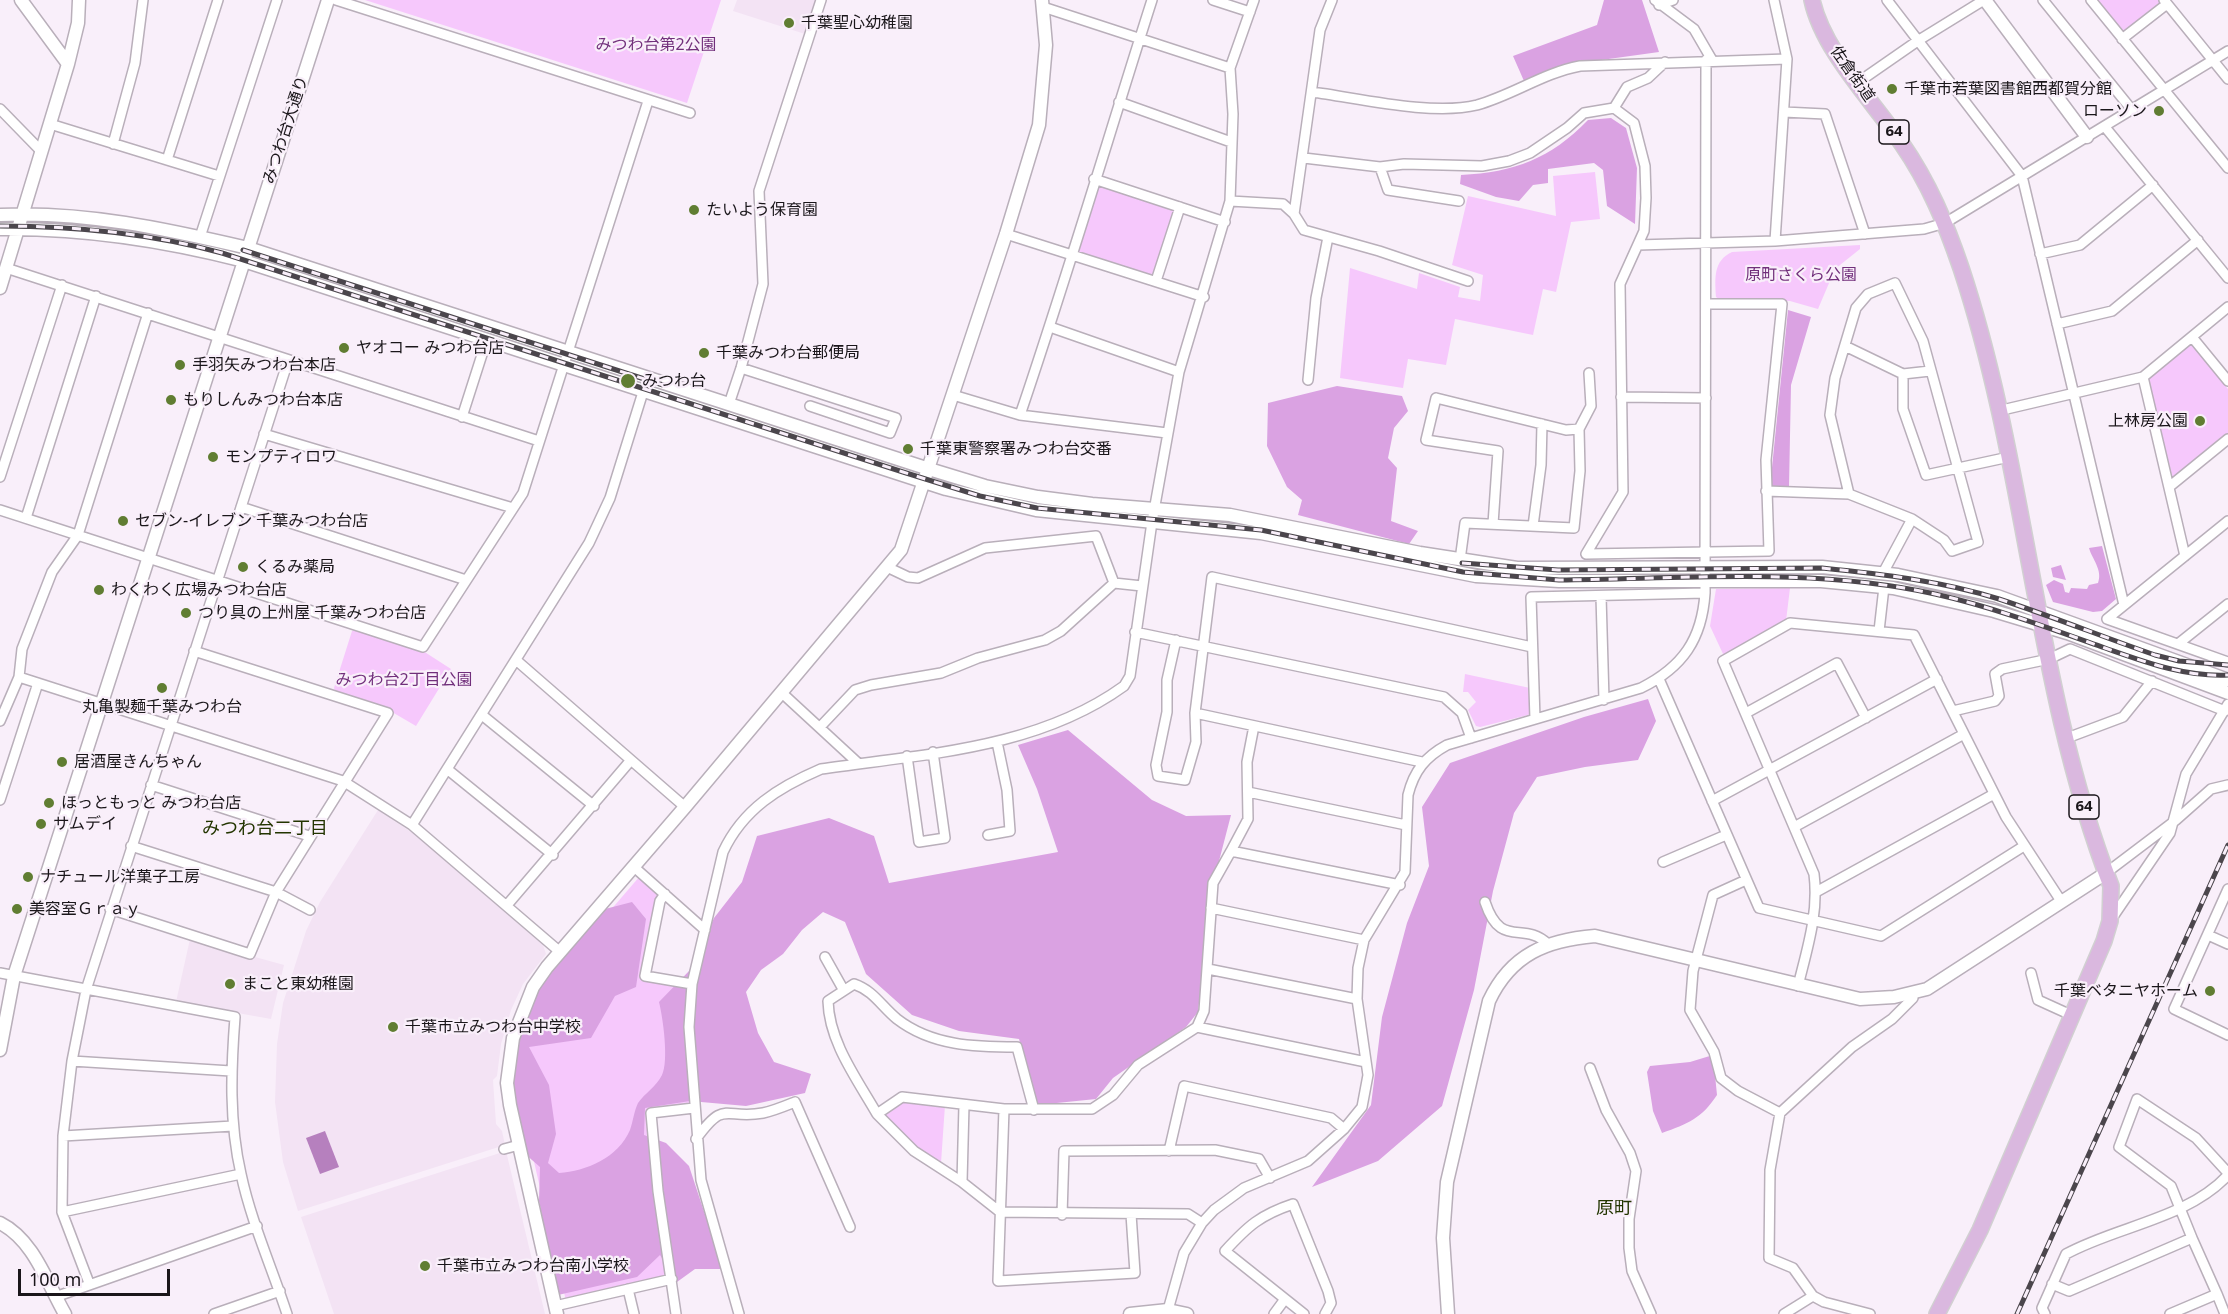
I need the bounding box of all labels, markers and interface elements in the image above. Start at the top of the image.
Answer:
place label: 千葉聖心幼稚園 [801,13,913,33]
marker: 千葉聖心幼稚園 [782,16,796,30]
park label: みつわ台第2公園 [595,35,717,55]
street label: 佐倉街道 [1826,42,1878,106]
street label: みつわ台大通り [260,74,312,186]
place label: 千葉市若葉図書館西都賀分館 [1904,79,2112,99]
marker: 千葉市若葉図書館西都賀分館 [1885,82,1899,96]
place label: ローソン [2083,101,2147,121]
marker: ローソン [2152,104,2166,118]
road number: 64 [1879,120,1909,144]
place label: たいよう保育園 [706,200,818,220]
marker: たいよう保育園 [687,203,701,217]
park label: 原町さくら公園 [1745,265,1857,285]
place label: ヤオコー みつわ台店 [356,338,504,358]
marker: ヤオコー みつわ台店 [337,341,351,355]
place label: 千葉みつわ台郵便局 [716,343,860,363]
marker: 千葉みつわ台郵便局 [697,346,711,360]
place label: 手羽矢みつわ台本店 [192,355,336,375]
marker: 手羽矢みつわ台本店 [173,358,187,372]
place label: みつわ台 [642,371,706,391]
marker: みつわ台 [619,372,637,390]
place label: もりしんみつわ台本店 [183,390,343,410]
marker: もりしんみつわ台本店 [164,393,178,407]
place label: 上林房公園 [2108,411,2188,431]
marker: 上林房公園 [2193,414,2207,428]
place label: 千葉東警察署みつわ台交番 [920,439,1112,459]
marker: 千葉東警察署みつわ台交番 [901,442,915,456]
place label: モンプティロワ [225,447,337,467]
marker: モンプティロワ [206,450,220,464]
place label: セブン-イレブン 千葉みつわ台店 [135,511,368,531]
marker: セブン-イレブン 千葉みつわ台店 [116,514,130,528]
place label: くるみ薬局 [255,557,335,577]
marker: くるみ薬局 [236,560,250,574]
place label: わくわく広場みつわ台店 [111,580,287,600]
marker: わくわく広場みつわ台店 [92,583,106,597]
place label: つり具の上州屋 千葉みつわ台店 [198,603,426,623]
marker: つり具の上州屋 千葉みつわ台店 [179,606,193,620]
park label: みつわ台2丁目公園 [335,670,473,690]
marker: 丸亀製麺千葉みつわ台 [155,681,169,695]
place label: 丸亀製麺千葉みつわ台 [82,697,242,717]
place label: 居酒屋きんちゃん [74,752,202,772]
marker: 居酒屋きんちゃん [55,755,69,769]
place label: ほっともっと みつわ台店 [61,793,241,813]
road number: 64 [2069,795,2099,819]
marker: ほっともっと みつわ台店 [42,796,56,810]
place label: サムデイ [53,814,117,834]
marker: サムデイ [34,817,48,831]
district label: みつわ台二丁目 [202,818,328,840]
place label: ナチュール洋菓子工房 [40,867,200,887]
marker: ナチュール洋菓子工房 [21,870,35,884]
place label: 美容室Ｇｒａｙ [29,899,141,919]
marker: 美容室Ｇｒａｙ [10,902,24,916]
place label: まこと東幼稚園 [242,974,354,994]
marker: まこと東幼稚園 [223,977,237,991]
place label: 千葉ベタニヤホーム [2054,981,2198,1001]
marker: 千葉ベタニヤホーム [2203,984,2217,998]
place label: 千葉市立みつわ台中学校 [405,1017,581,1037]
marker: 千葉市立みつわ台中学校 [386,1020,400,1034]
district label: 原町 [1596,1198,1632,1220]
place label: 千葉市立みつわ台南小学校 [437,1256,629,1276]
scale bar [21,1257,172,1295]
marker: 千葉市立みつわ台南小学校 [418,1259,432,1273]
text: 100 m [29,1267,81,1291]

